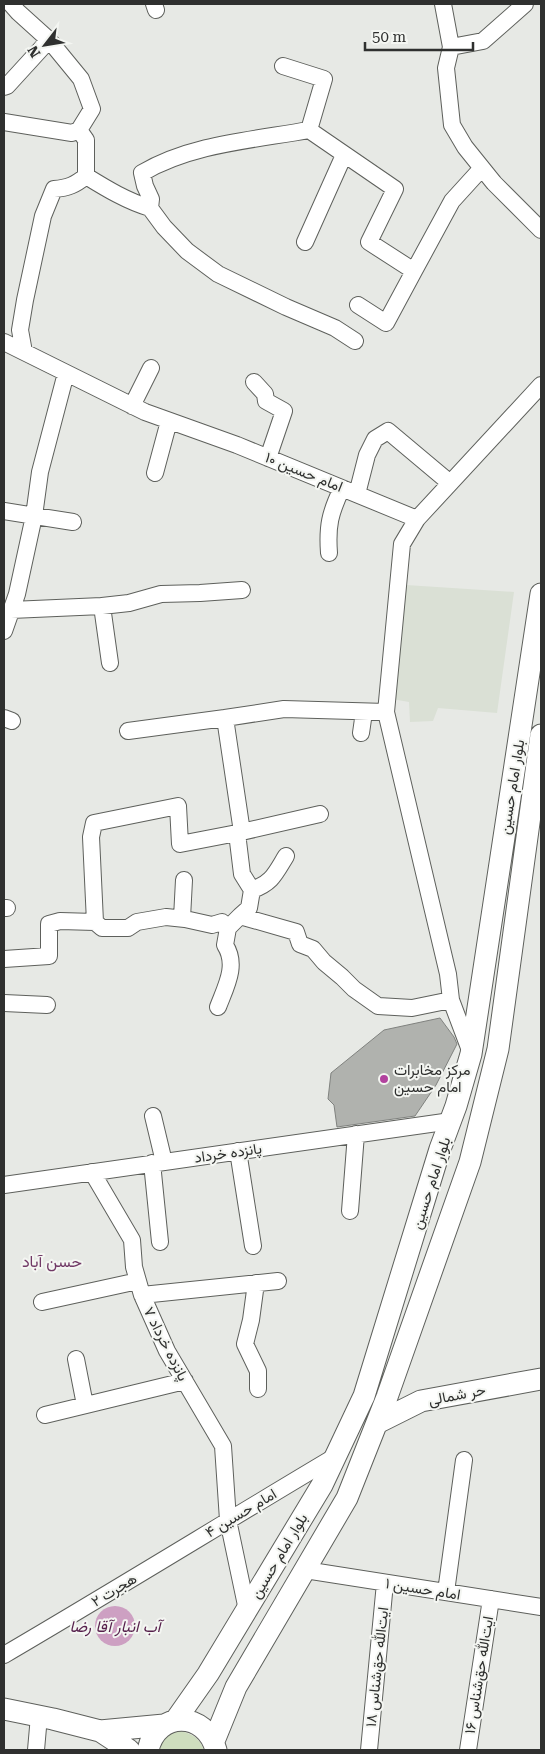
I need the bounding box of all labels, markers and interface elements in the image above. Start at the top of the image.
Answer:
north arrow [20,20,70,70]
scale bar [365,20,472,52]
text: 50 m [372,28,407,46]
text: N [24,43,43,60]
street label: امام حسین ۱۰ [262,448,345,497]
street label: بلوار امام حسین [496,738,529,836]
place label: مرکز مخابرات امام حسین [394,1061,471,1097]
marker: مرکز مخابرات امام حسین [378,1073,390,1085]
street label: بلوار امام حسین [408,1135,455,1232]
street label: پانزده خرداد [193,1139,263,1168]
district label: حسن آباد [22,1252,82,1272]
street label: پانزده خرداد ۷ [139,1304,192,1384]
street label: حر شمالی [427,1381,487,1410]
street label: امام حسین ۴ [202,1485,280,1542]
street label: بلوار امام حسین [247,1510,312,1602]
street label: هجرت ۲ [88,1569,140,1611]
street label: امام حسین ۱ [384,1574,462,1605]
street label: ایت‌الله حق‌شناس ۱۸ [362,1606,393,1728]
street label: ایت‌الله حق‌شناس ۱۶ [461,1615,498,1735]
water label: آب انبار آقا رضا [70,1617,165,1637]

